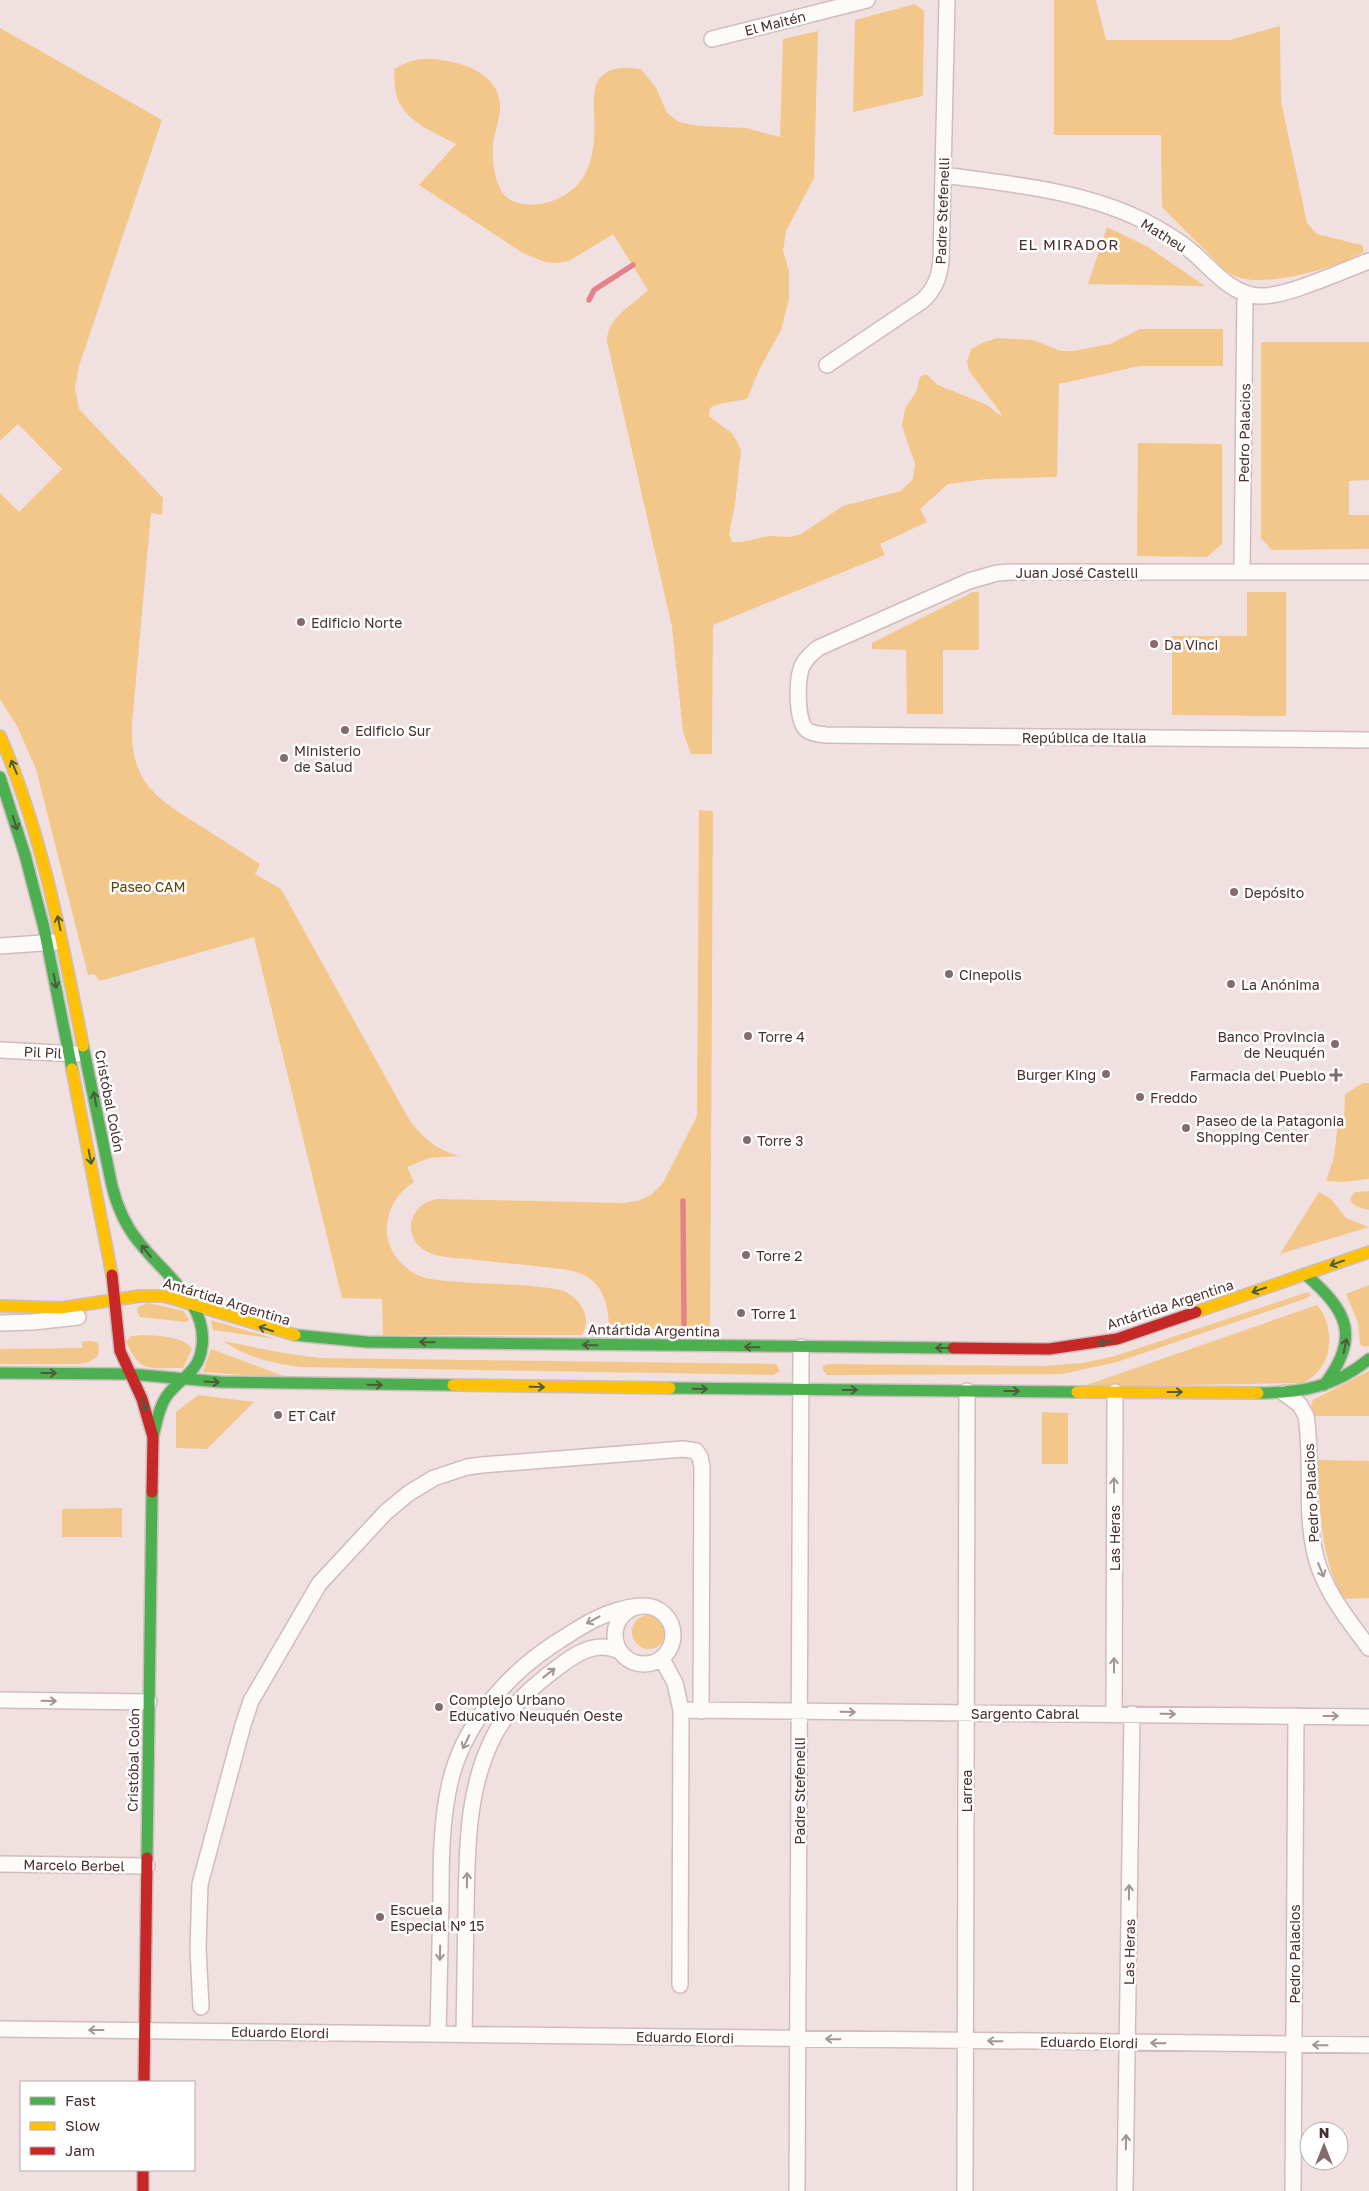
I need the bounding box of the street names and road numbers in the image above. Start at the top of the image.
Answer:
street label: El Maitén [743,7,807,39]
street label: Padre Stefenelli [932,157,952,265]
street label: Matheu [1138,214,1190,256]
street label: Pedro Palacios [1235,383,1253,483]
street label: Juan José Castelli [1016,564,1138,581]
street label: República de Italia [1022,729,1146,746]
street label: Pil Pil [23,1043,63,1061]
street label: Cristóbal Colón [92,1048,128,1154]
street label: Antártida Argentina [161,1274,293,1328]
street label: Antártida Argentina [1104,1275,1236,1333]
street label: Antártida Argentina [588,1320,720,1340]
street label: Pedro Palacios [1300,1443,1322,1543]
street label: Las Heras [1106,1505,1123,1571]
street label: Sargento Cabral [971,1705,1079,1722]
street label: Cristóbal Colón [124,1708,142,1812]
street label: Padre Stefenelli [791,1737,808,1845]
street label: Larrea [958,1770,975,1812]
street label: Marcelo Berbel [23,1856,125,1874]
street label: Pedro Palacios [1286,1904,1303,2004]
street label: Las Heras [1120,1919,1138,1985]
street label: Eduardo Elordi [231,2023,329,2041]
street label: Eduardo Elordi [636,2028,734,2046]
street label: Eduardo Elordi [1040,2033,1138,2051]

